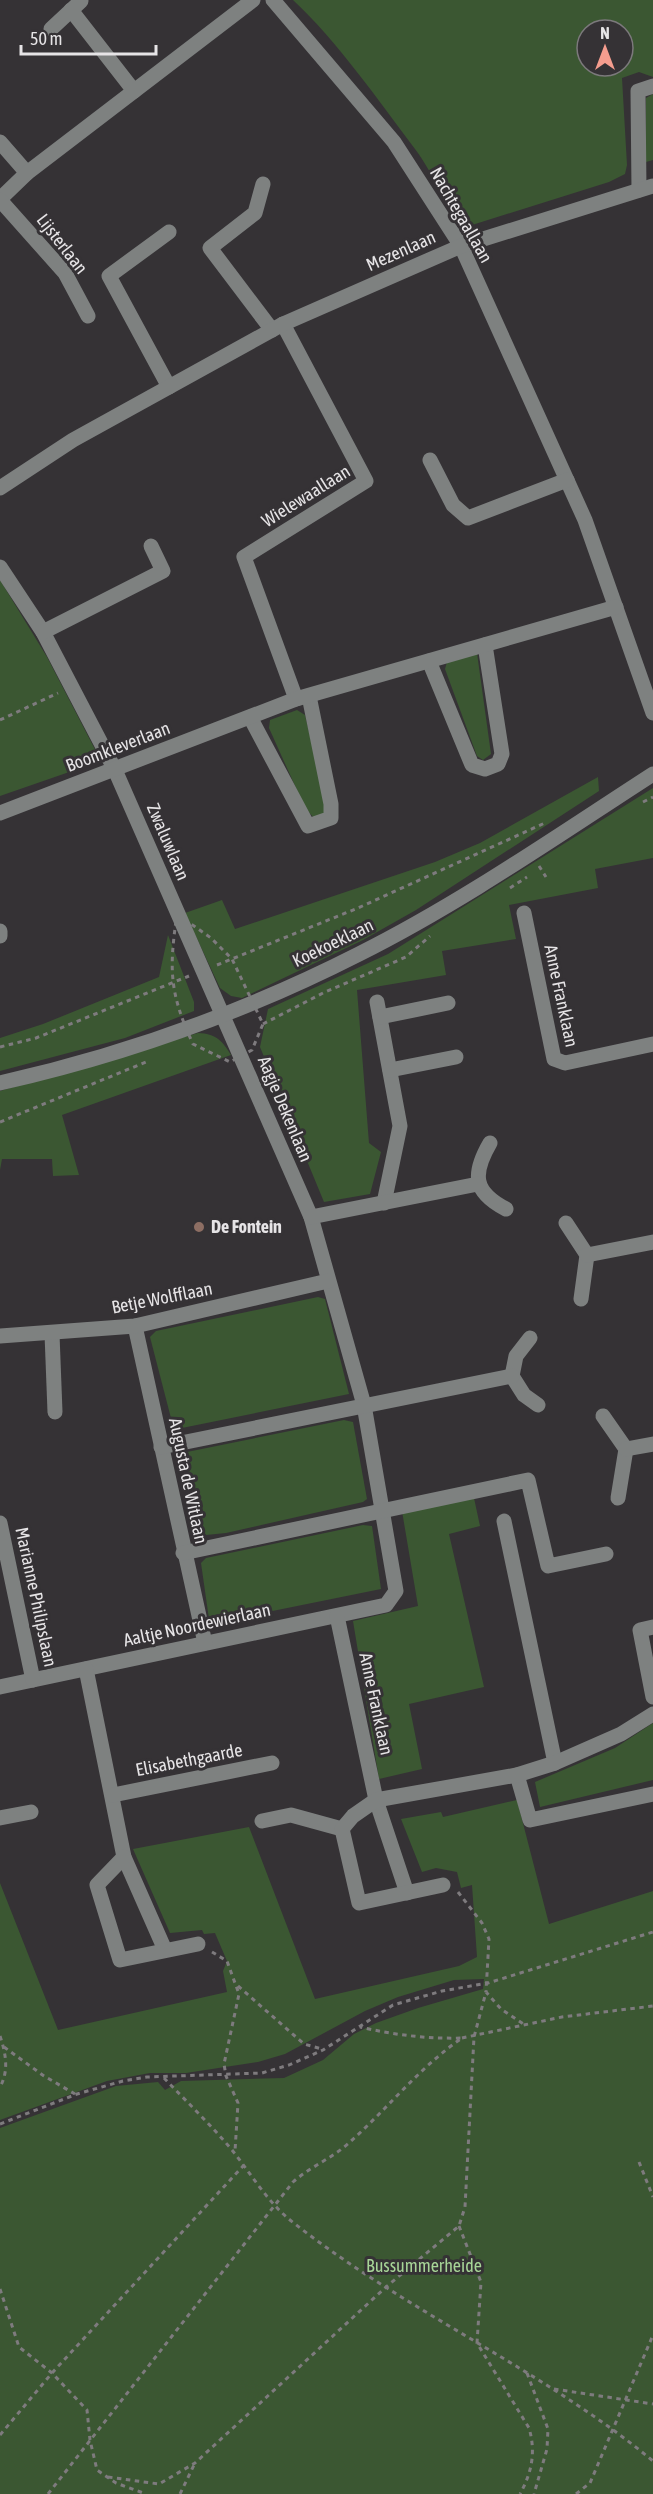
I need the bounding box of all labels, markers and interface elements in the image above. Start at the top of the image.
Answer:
scale bar [21,18,156,56]
north arrow [575,18,635,78]
text: N [600,24,610,42]
text: 50 m [30,28,62,49]
street label: Nachtegaallaan [426,163,497,266]
street label: Lijsterlaan [32,210,92,278]
street label: Mezenlaan [363,226,439,275]
street label: Wielewaallaan [258,460,354,531]
street label: Boomkleverlaan [63,717,173,776]
street label: Zwaluwlaan [143,800,194,883]
street label: Koekoeklaan [289,914,377,971]
street label: Anne Franklaan [540,943,583,1049]
street label: Aagje Dekenlaan [254,1053,317,1165]
place label: De Fontein [211,1216,282,1237]
marker: De Fontein [192,1220,206,1234]
street label: Betje Wolfflaan [110,1277,214,1318]
street label: Augusta de Witlaan [165,1416,212,1546]
street label: Marianne Philipslaan [11,1525,62,1669]
street label: Aaltje Noordewierlaan [121,1599,272,1650]
street label: Anne Franklaan [355,1651,398,1757]
street label: Elisabethgaarde [134,1739,244,1780]
park label: Bussummerheide [366,2255,482,2276]

